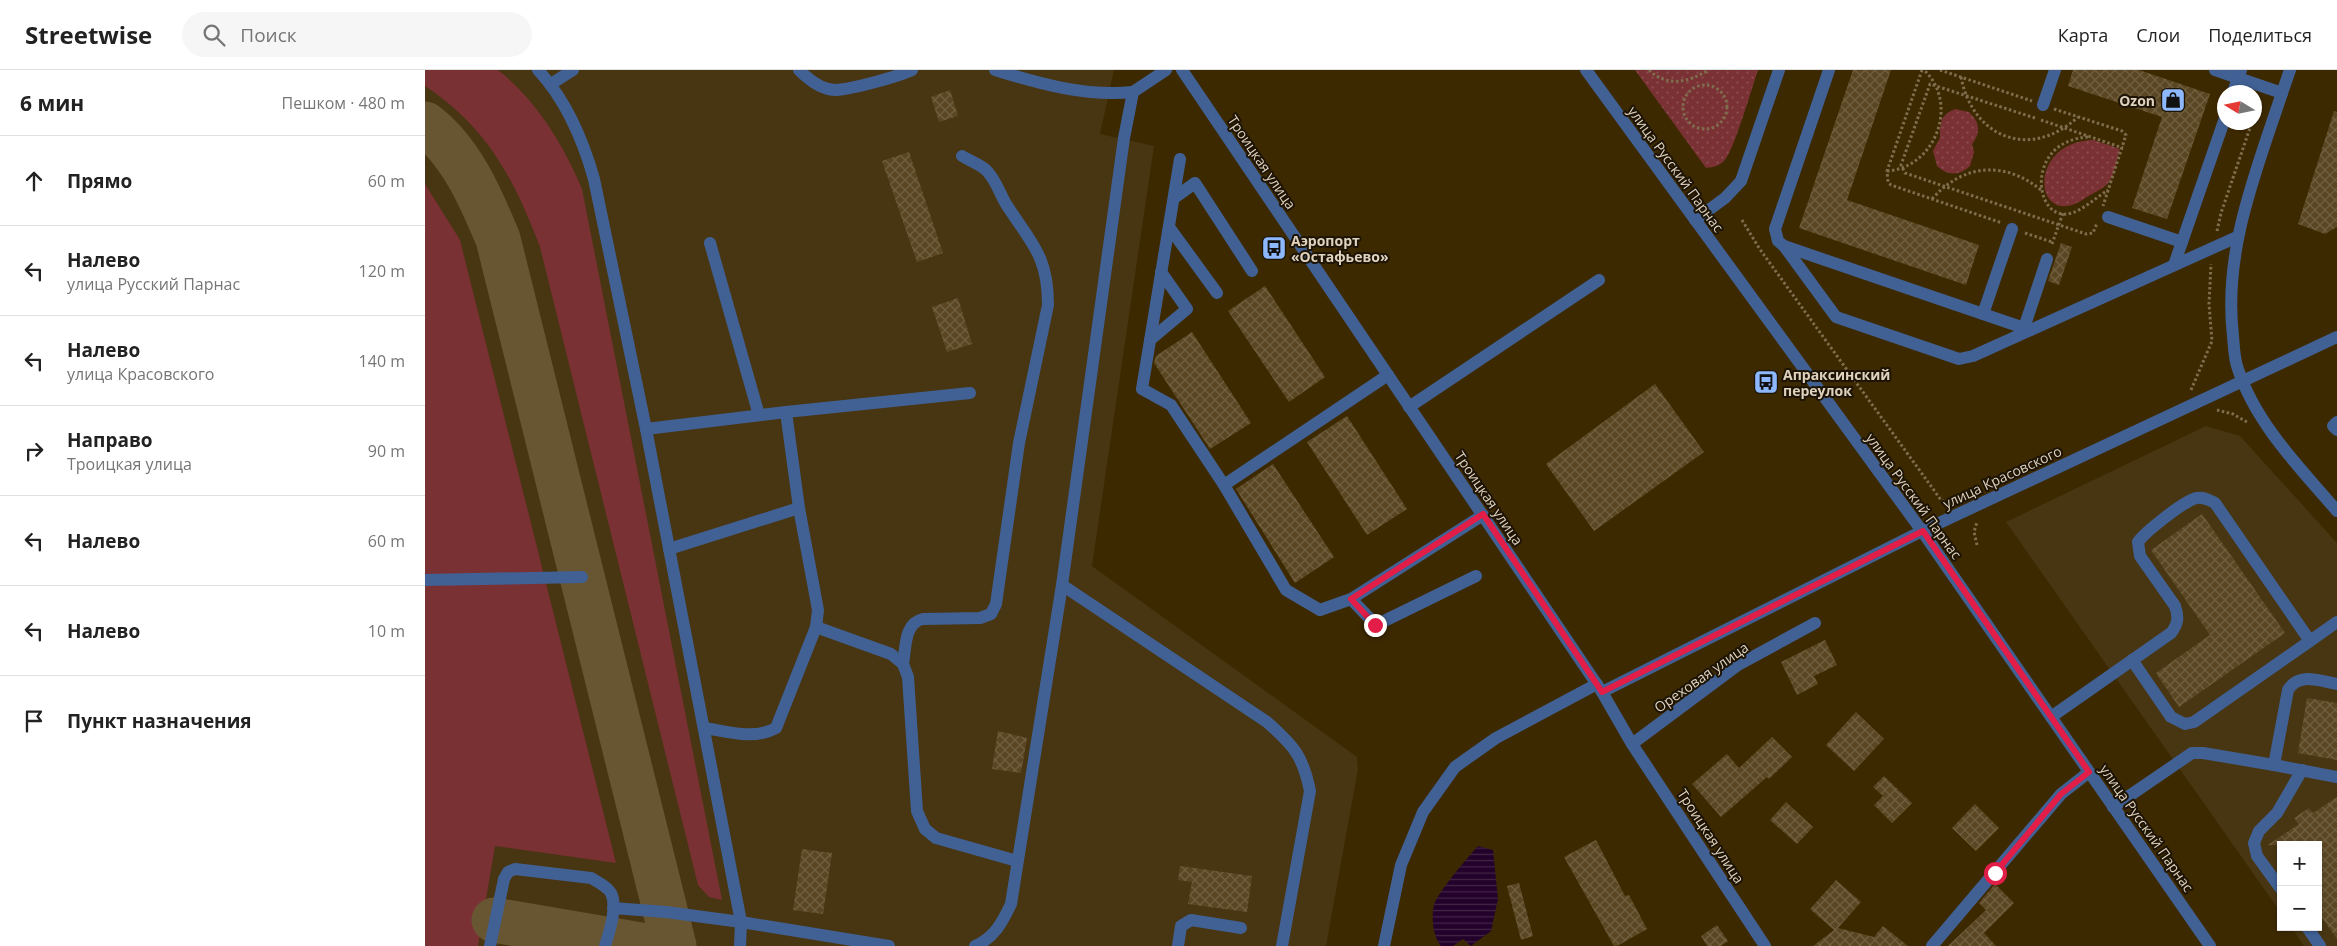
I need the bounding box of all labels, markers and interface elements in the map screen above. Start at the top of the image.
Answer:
search box [182,12,532,57]
text: Streetwise [25,18,152,51]
icon: search [200,21,228,49]
text: Поиск [240,22,297,48]
text: Карта [2058,23,2108,47]
text: Слои [2136,23,2180,47]
text: Поделиться [2208,23,2312,47]
north arrow [2217,85,2262,130]
shop icon: Ozon [2160,87,2186,113]
text: 6 мин [20,89,84,117]
place label: Ozon [2119,91,2155,110]
text: Пешком · 480 m [282,92,405,114]
street label: улица Русский Парнас [1624,102,1728,236]
street label: Троицкая улица [1224,111,1300,213]
icon: ahead [20,167,48,195]
text: Прямо [67,168,132,194]
text: 60 m [368,170,405,192]
place label: Аэропорт «Остафьево» [1291,231,1389,266]
bus stop icon: Аэропорт «Остафьево» [1261,235,1287,261]
text: Налево [67,247,140,273]
icon: left [20,257,48,285]
text: 120 m [359,260,405,282]
text: улица Русский Парнас [67,273,240,295]
text: Налево [67,337,140,363]
icon: left [20,347,48,375]
text: 140 m [359,350,405,372]
text: улица Красовского [67,363,214,385]
place label: Апраксинский переулок [1783,365,1890,400]
bus stop icon: Апраксинский переулок [1753,369,1779,395]
text: Направо [67,427,153,453]
street label: улица Русский Парнас [1862,429,1966,563]
icon: right [20,437,48,465]
text: 90 m [368,440,405,462]
street label: улица Красовского [1940,441,2064,513]
street label: Троицкая улица [1451,447,1527,549]
text: Троицкая улица [67,453,192,475]
icon: left [20,527,48,555]
text: Налево [67,528,140,554]
text: 60 m [368,530,405,552]
route end [1364,614,1387,637]
icon: left [20,617,48,645]
text: Налево [67,618,140,644]
text: 10 m [368,620,405,642]
street label: Ореховая улица [1650,637,1752,717]
icon: arrive [20,707,48,735]
text: Пункт назначения [67,708,252,734]
street label: улица Русский Парнас [2096,760,2198,896]
street label: Троицкая улица [1673,785,1749,887]
map controls [2277,841,2322,931]
button: + [2277,841,2322,886]
route start [1984,862,2007,885]
button: − [2277,886,2322,931]

